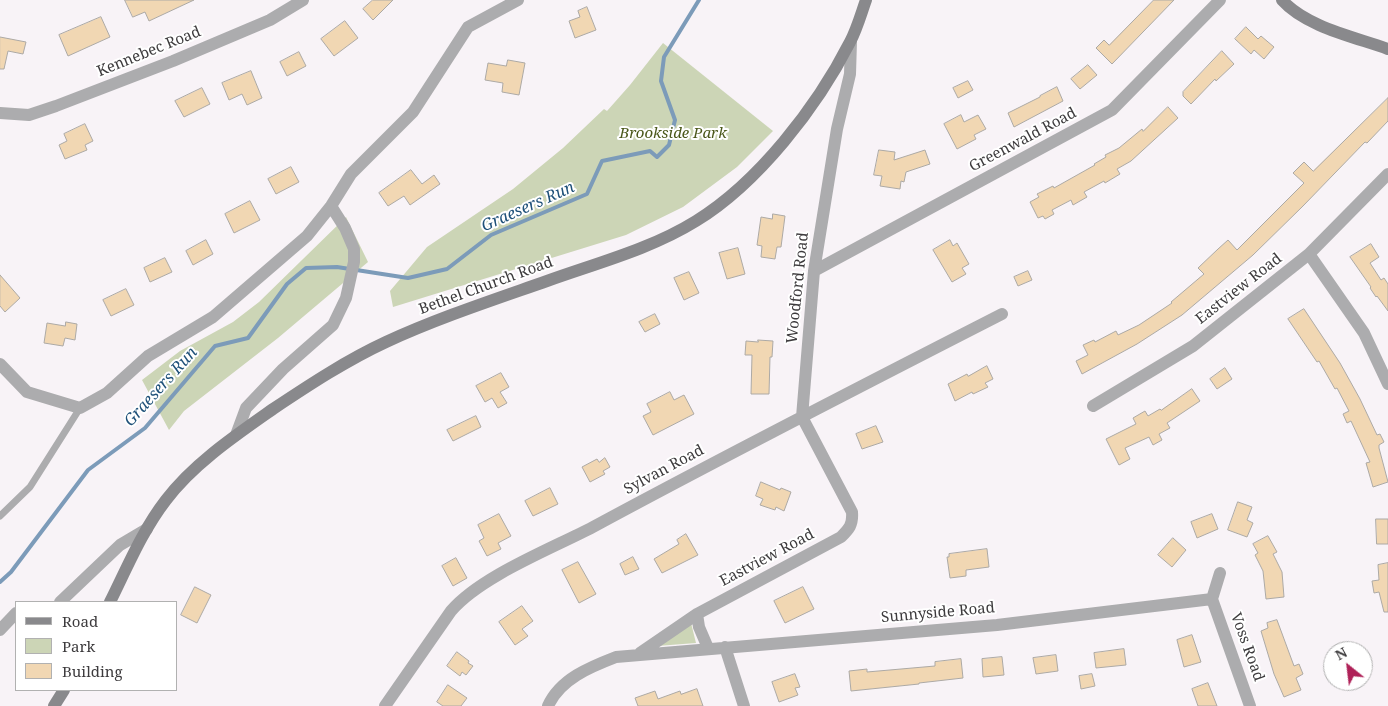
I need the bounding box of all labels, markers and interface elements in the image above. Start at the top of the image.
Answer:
street label: Kennebec Road [95,23,203,81]
street label: Greenwald Road [966,104,1080,176]
park label: Brookside Park [619,125,727,143]
water label: Graesers Run [478,178,578,236]
street label: Woodford Road [783,231,813,345]
street label: Eastview Road [1192,250,1286,328]
street label: Bethel Church Road [416,253,556,319]
water label: Graesers Run [120,343,202,431]
street label: Sylvan Road [621,441,707,499]
street label: Eastview Road [717,526,817,590]
street label: Sunnyside Road [880,599,996,627]
legend [15,601,178,691]
street label: Voss Road [1226,610,1268,684]
text: Road [62,611,98,631]
text: Park [62,636,95,656]
north arrow [1323,641,1373,691]
text: N [1332,642,1350,664]
text: Building [62,661,123,681]

